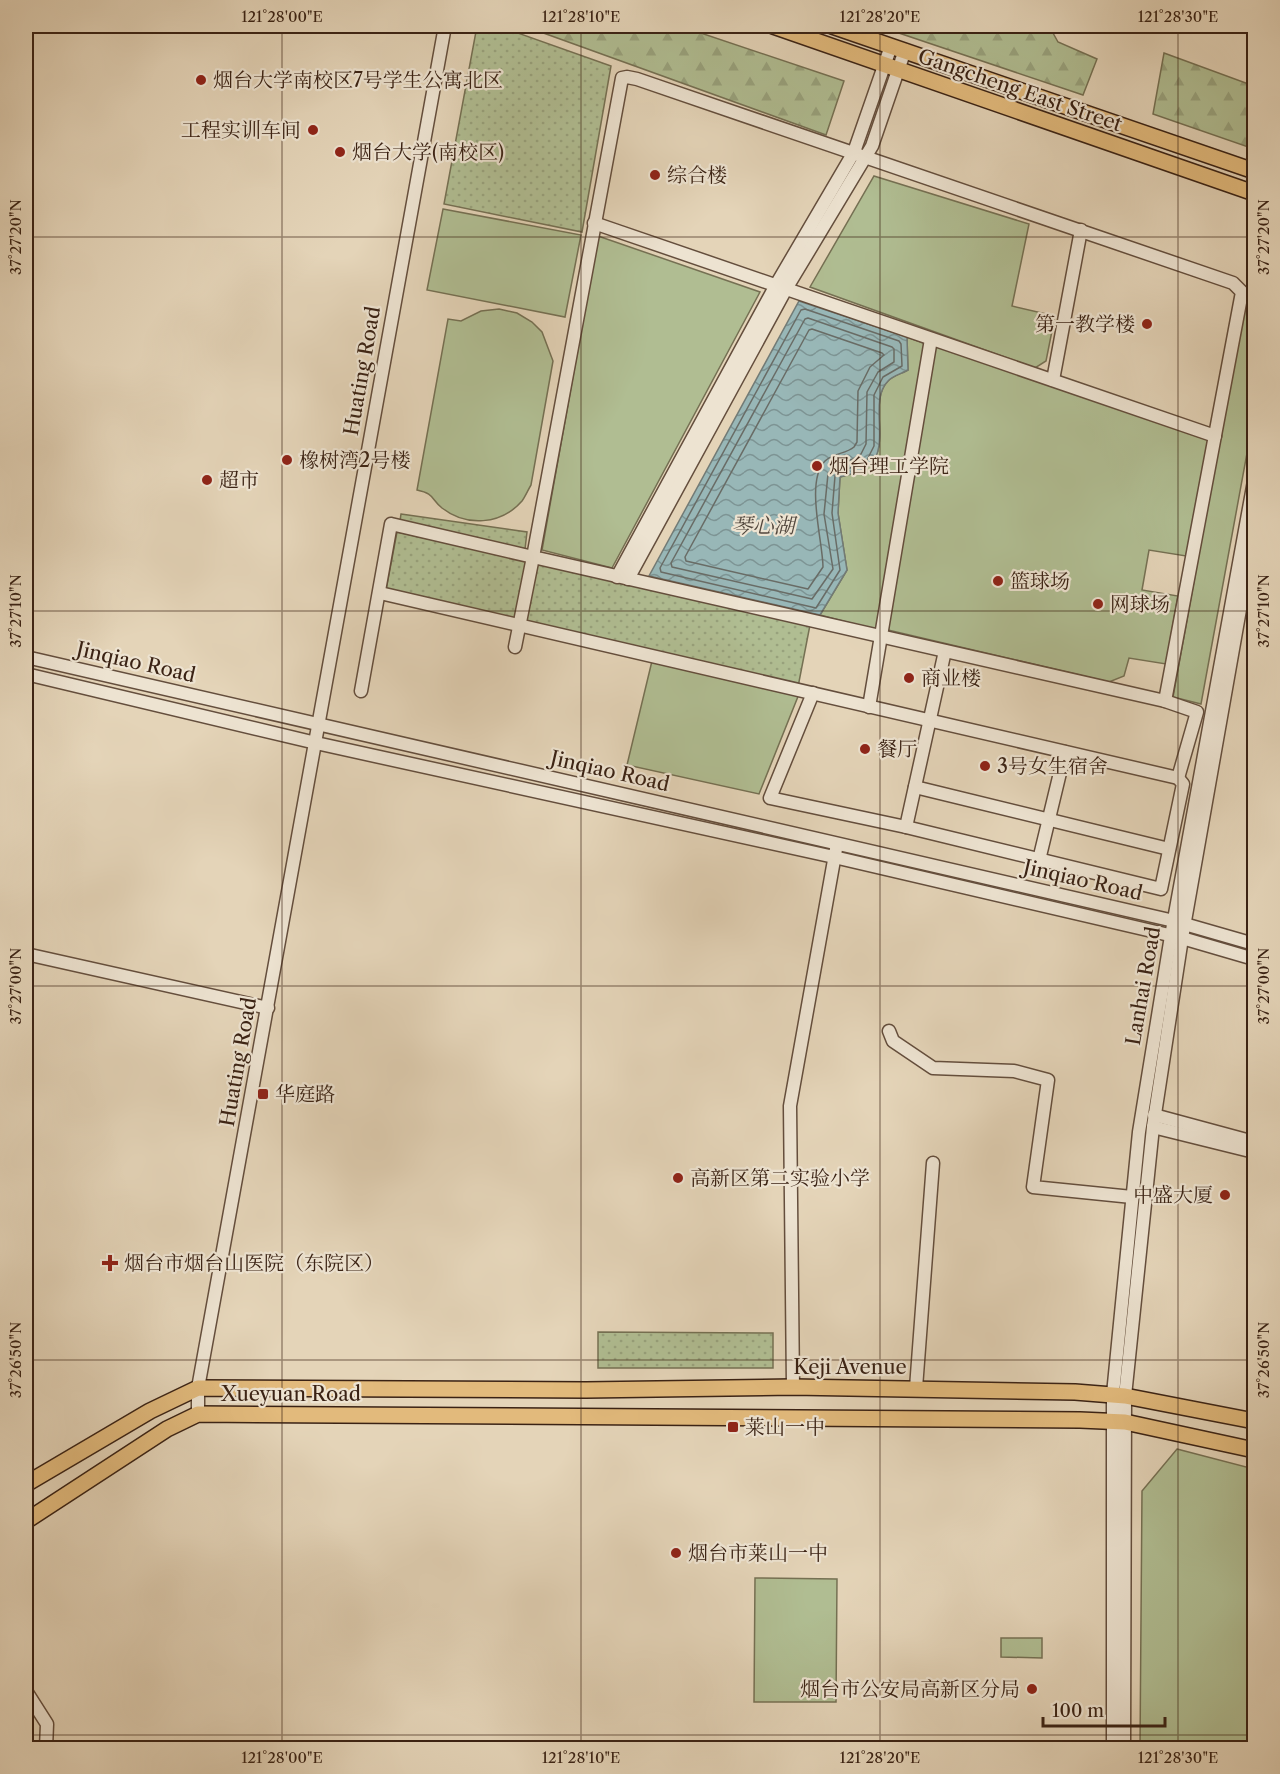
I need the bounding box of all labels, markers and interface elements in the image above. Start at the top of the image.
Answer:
text: 121°28'00"E [241,7,323,26]
text: 121°28'10"E [542,7,620,26]
text: 121°28'20"E [840,7,920,26]
text: 121°28'30"E [1138,7,1218,26]
street label: Gangcheng East Street [915,44,1125,136]
place label: 烟台大学南校区7号学生公寓北区 [213,68,503,92]
marker: 烟台大学南校区7号学生公寓北区 [194,73,208,87]
place label: 工程实训车间 [181,118,301,142]
marker: 工程实训车间 [306,123,320,137]
place label: 烟台大学(南校区) [352,140,504,164]
marker: 烟台大学(南校区) [333,145,347,159]
place label: 综合楼 [667,163,727,187]
marker: 综合楼 [648,168,662,182]
text: 37°27'20"N [6,199,25,275]
text: 37°27'20"N [1254,199,1273,275]
street label: Huating Road [339,305,385,437]
place label: 第一教学楼 [1035,312,1135,336]
marker: 第一教学楼 [1140,317,1154,331]
place label: 橡树湾2号楼 [299,448,411,472]
marker: 橡树湾2号楼 [280,453,294,467]
place label: 烟台理工学院 [829,454,949,478]
marker: 烟台理工学院 [810,459,824,473]
place label: 超市 [219,468,259,492]
marker: 超市 [200,473,214,487]
water label: 琴心湖 [732,513,798,538]
place label: 篮球场 [1010,569,1070,593]
text: 37°27'10"N [6,574,25,648]
marker: 篮球场 [991,574,1005,588]
text: 37°27'10"N [1254,574,1273,648]
place label: 网球场 [1110,592,1170,616]
marker: 网球场 [1091,597,1105,611]
street label: Jinqiao Road [71,636,198,687]
place label: 商业楼 [921,666,981,690]
marker: 商业楼 [902,671,916,685]
place label: 餐厅 [877,737,917,761]
marker: 餐厅 [858,742,872,756]
street label: Jinqiao Road [545,745,672,796]
place label: 3号女生宿舍 [997,754,1108,778]
marker: 3号女生宿舍 [978,759,992,773]
street label: Jinqiao Road [1018,854,1145,905]
street label: Lanhai Road [1121,925,1165,1047]
text: 37°27'00"N [6,948,25,1024]
text: 37°27'00"N [1254,948,1273,1024]
street label: Huating Road [215,996,261,1128]
place label: 华庭路 [275,1082,335,1106]
marker: 华庭路 [256,1087,270,1101]
place label: 高新区第二实验小学 [690,1166,870,1190]
marker: 高新区第二实验小学 [671,1171,685,1185]
place label: 中盛大厦 [1133,1183,1213,1207]
marker: 中盛大厦 [1218,1188,1232,1202]
place label: 烟台市烟台山医院（东院区） [124,1251,384,1275]
marker: 烟台市烟台山医院（东院区） [101,1254,119,1272]
text: 37°26'50"N [6,1322,25,1398]
text: 37°26'50"N [1254,1322,1273,1398]
street label: Keji Avenue [793,1355,907,1379]
street label: Xueyuan Road [220,1382,361,1406]
place label: 莱山一中 [745,1415,825,1439]
marker: 莱山一中 [726,1420,740,1434]
place label: 烟台市莱山一中 [688,1541,828,1565]
marker: 烟台市莱山一中 [669,1546,683,1560]
place label: 烟台市公安局高新区分局 [800,1677,1020,1701]
marker: 烟台市公安局高新区分局 [1025,1682,1039,1696]
scale bar [1043,1690,1164,1728]
text: 100 m [1052,1700,1104,1722]
text: 121°28'00"E [241,1748,323,1767]
text: 121°28'10"E [542,1748,620,1767]
text: 121°28'20"E [840,1748,920,1767]
text: 121°28'30"E [1138,1748,1218,1767]

